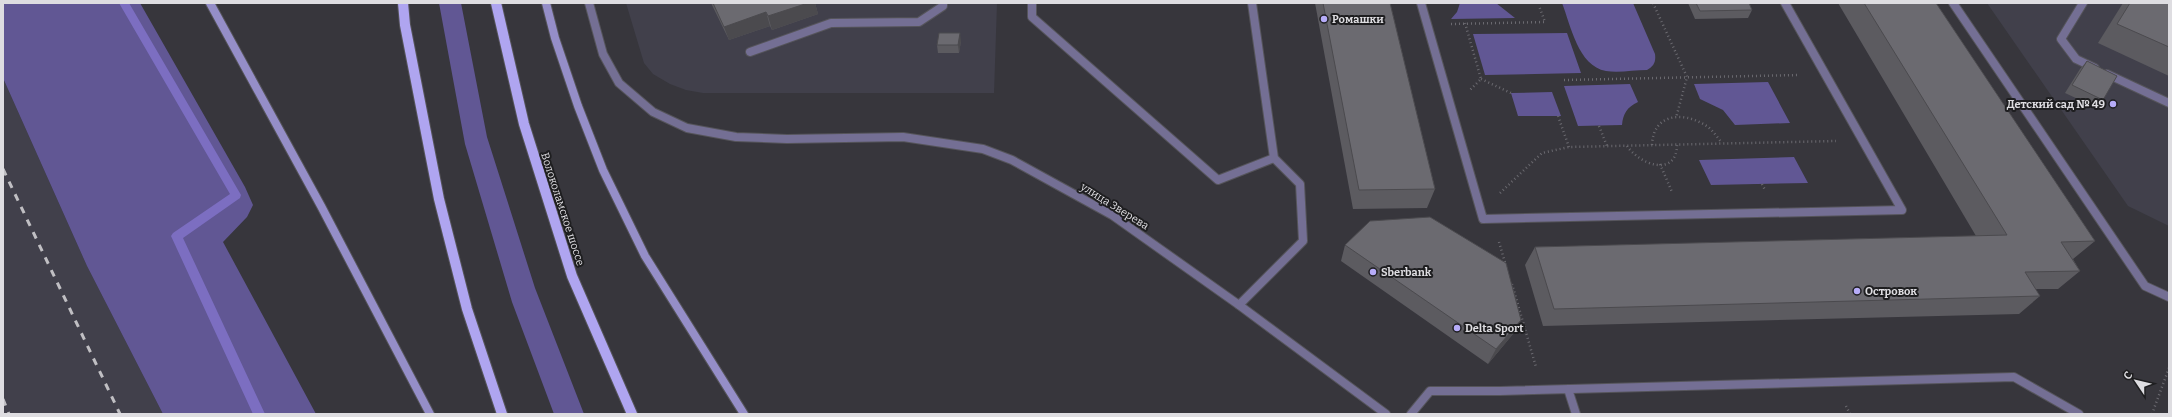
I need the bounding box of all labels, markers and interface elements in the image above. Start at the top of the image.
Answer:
place label: Ромашки [1332,13,1384,26]
marker: Ромашки [1319,14,1329,24]
place label: Детский сад № 49 [2007,98,2105,111]
marker: Детский сад № 49 [2108,99,2118,109]
street label: Волоколамское шоссе [538,151,587,267]
street label: улица Зверева [1077,180,1151,233]
place label: Sberbank [1381,266,1432,279]
marker: Sberbank [1368,267,1378,277]
place label: Островок [1865,285,1917,298]
marker: Островок [1852,286,1862,296]
place label: Delta Sport [1465,322,1524,335]
marker: Delta Sport [1452,323,1462,333]
north arrow [2116,361,2156,401]
text: С [2121,369,2136,382]

